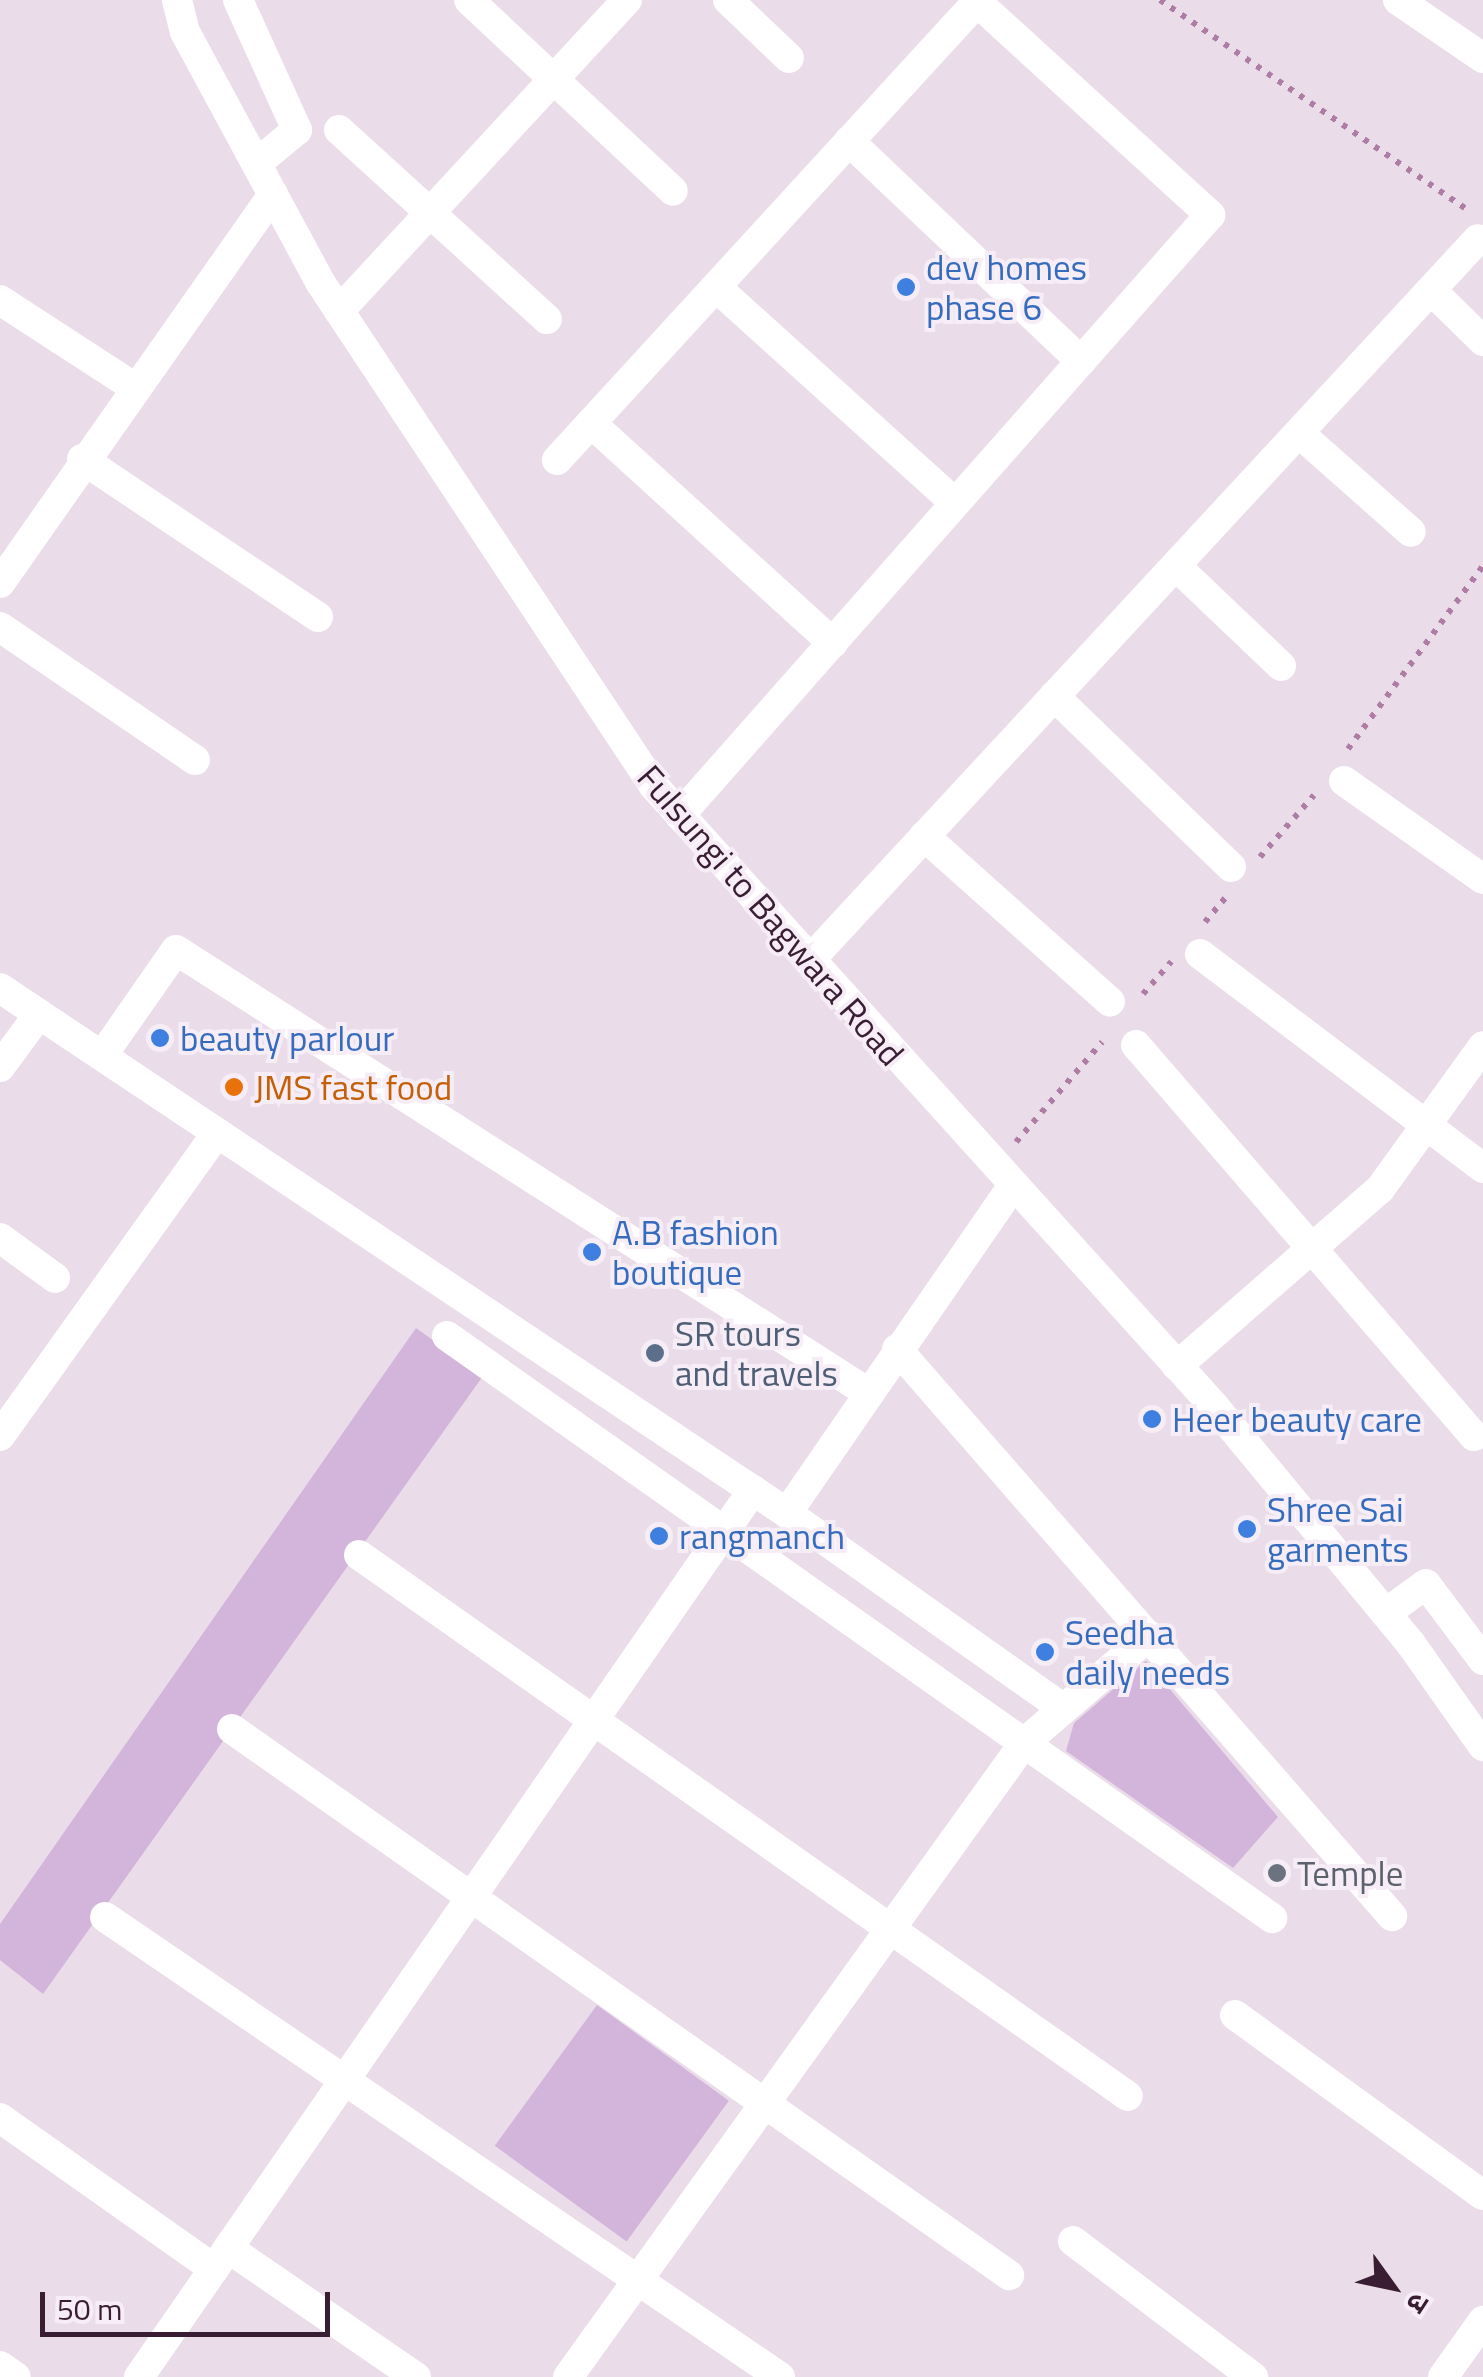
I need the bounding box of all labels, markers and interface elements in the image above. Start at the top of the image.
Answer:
place label: dev homes phase 6 [926,246,1087,328]
marker: dev homes phase 6 [895,276,917,298]
street label: Fulsungi to Bagwara Road [629,756,913,1074]
place label: beauty parlour [180,1017,394,1059]
marker: beauty parlour [149,1027,171,1049]
place label: JMS fast food [254,1066,452,1108]
marker: JMS fast food [223,1076,245,1098]
place label: A.B fashion boutique [612,1211,779,1293]
marker: A.B fashion boutique [581,1241,603,1263]
place label: SR tours and travels [675,1312,838,1394]
marker: SR tours and travels [644,1342,666,1364]
place label: Heer beauty care [1172,1398,1422,1440]
marker: Heer beauty care [1141,1408,1163,1430]
place label: Shree Sai garments [1267,1488,1409,1570]
place label: rangmanch [679,1515,845,1557]
marker: Shree Sai garments [1236,1518,1258,1540]
marker: rangmanch [648,1525,670,1547]
place label: Seedha daily needs [1065,1611,1230,1693]
marker: Seedha daily needs [1034,1641,1056,1663]
place label: Temple [1297,1852,1403,1894]
marker: Temple [1266,1862,1288,1884]
north arrow [1343,2237,1443,2337]
scale bar [45,2272,335,2334]
text: उ [1396,2285,1441,2322]
text: 50 m [57,2286,122,2332]

